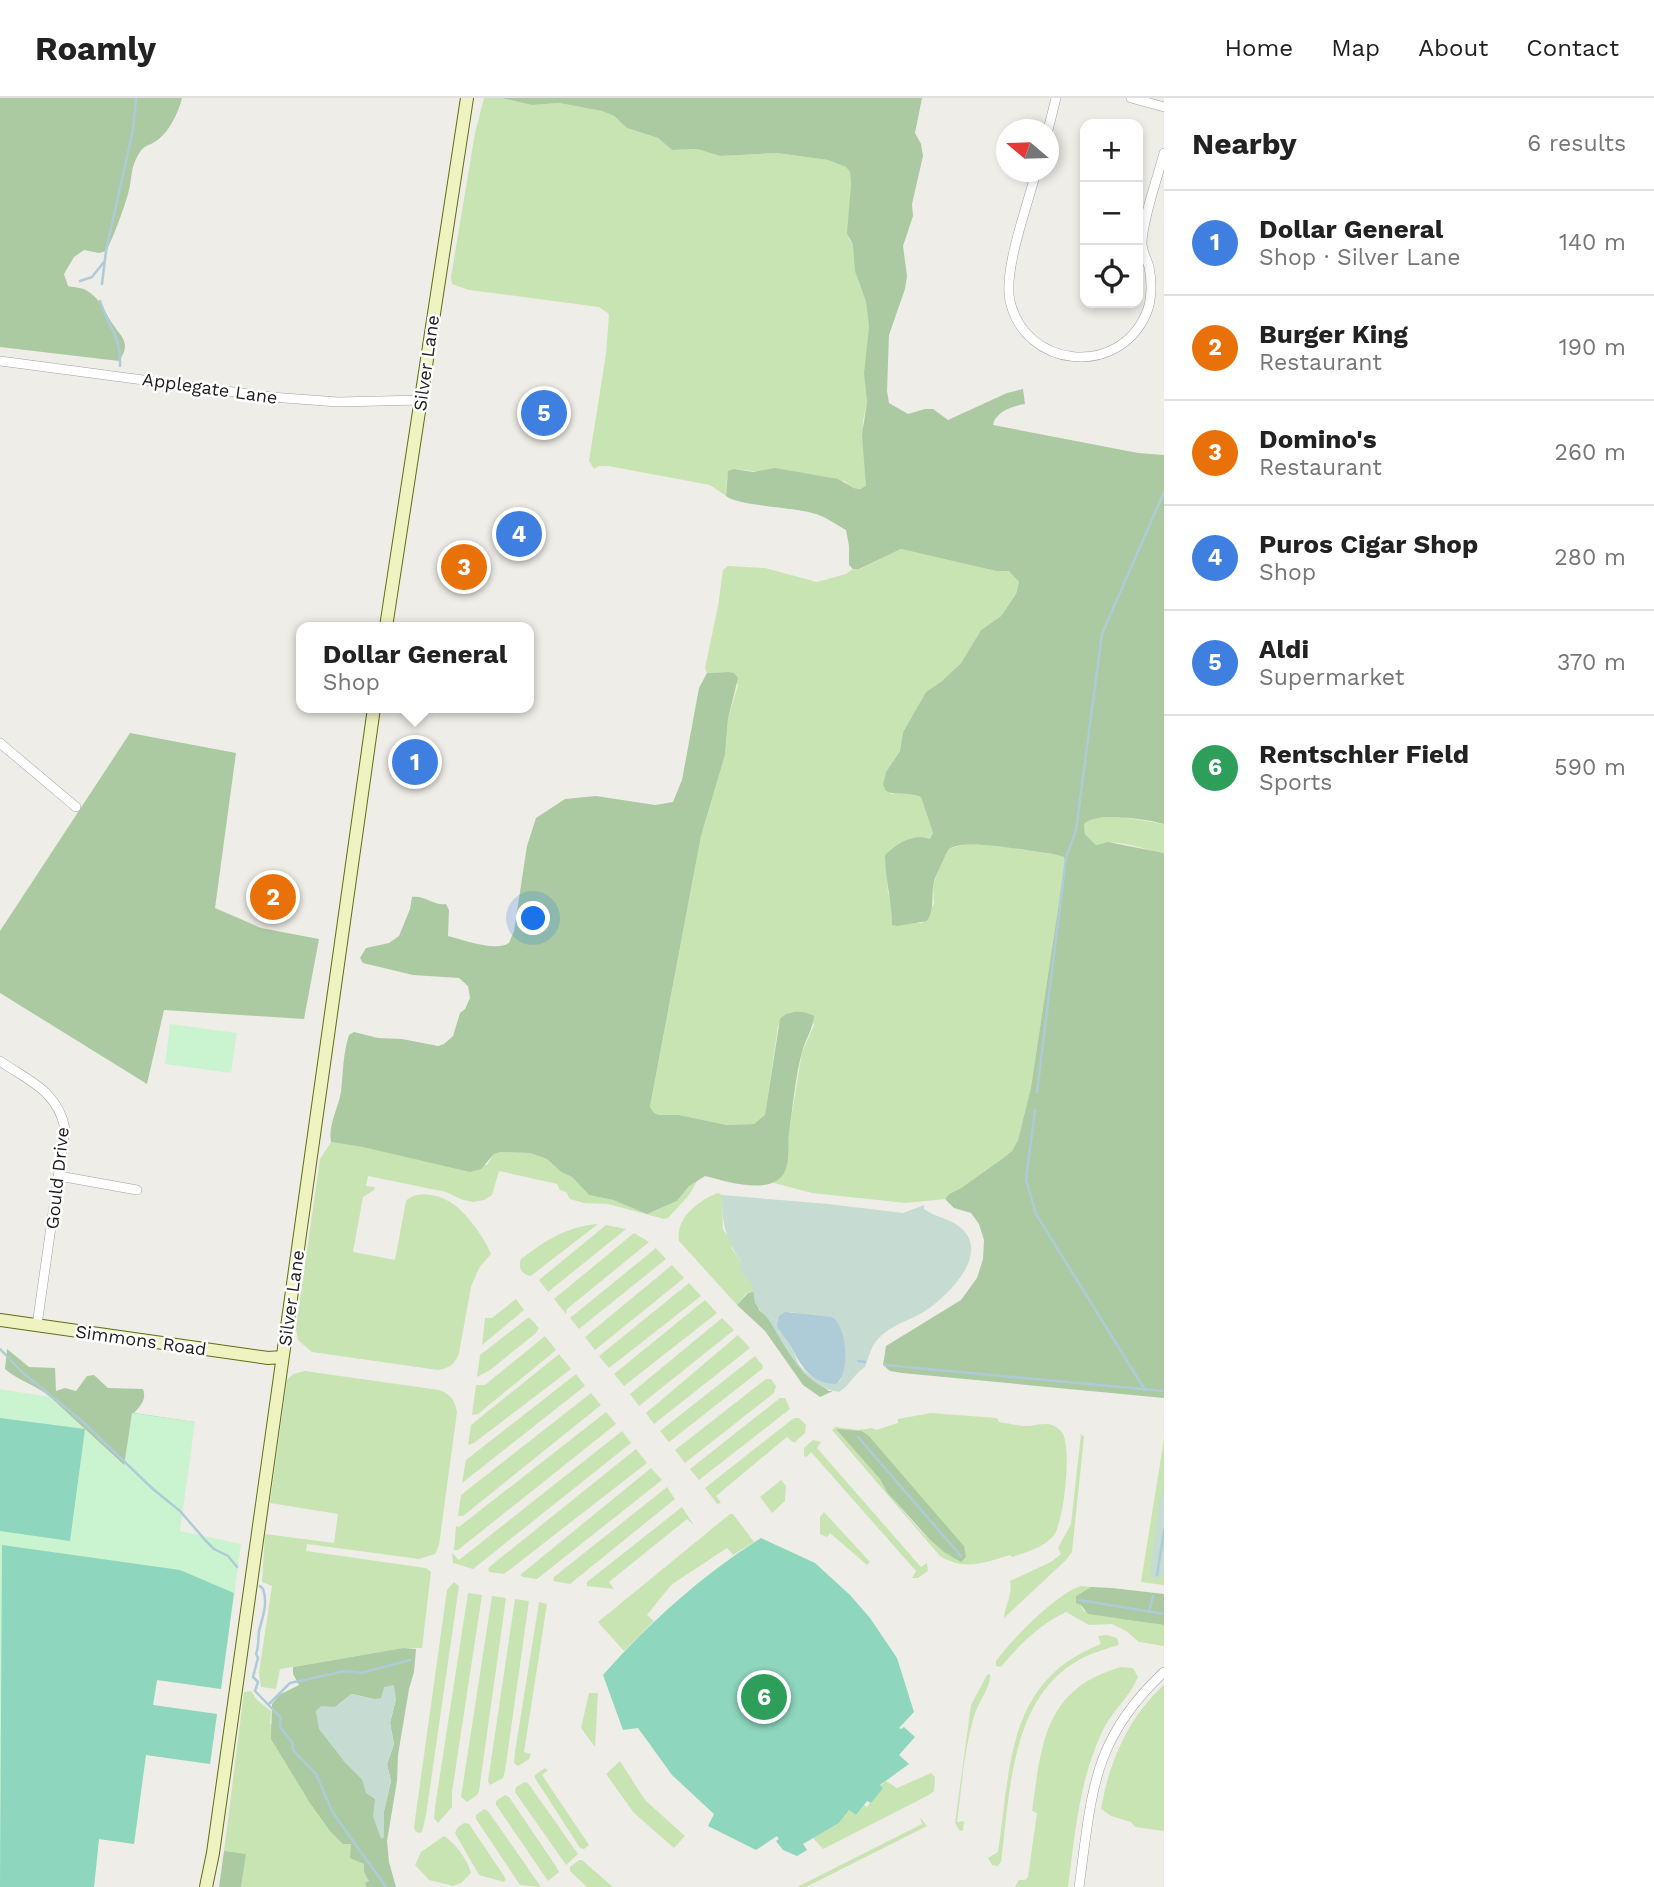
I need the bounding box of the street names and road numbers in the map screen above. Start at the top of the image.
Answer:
street label: Silver Lane [409,314,443,412]
street label: Applegate Lane [141,368,279,408]
street label: Gould Drive [41,1126,73,1230]
street label: Silver Lane [274,1249,308,1347]
street label: Simmons Road [74,1320,208,1360]

